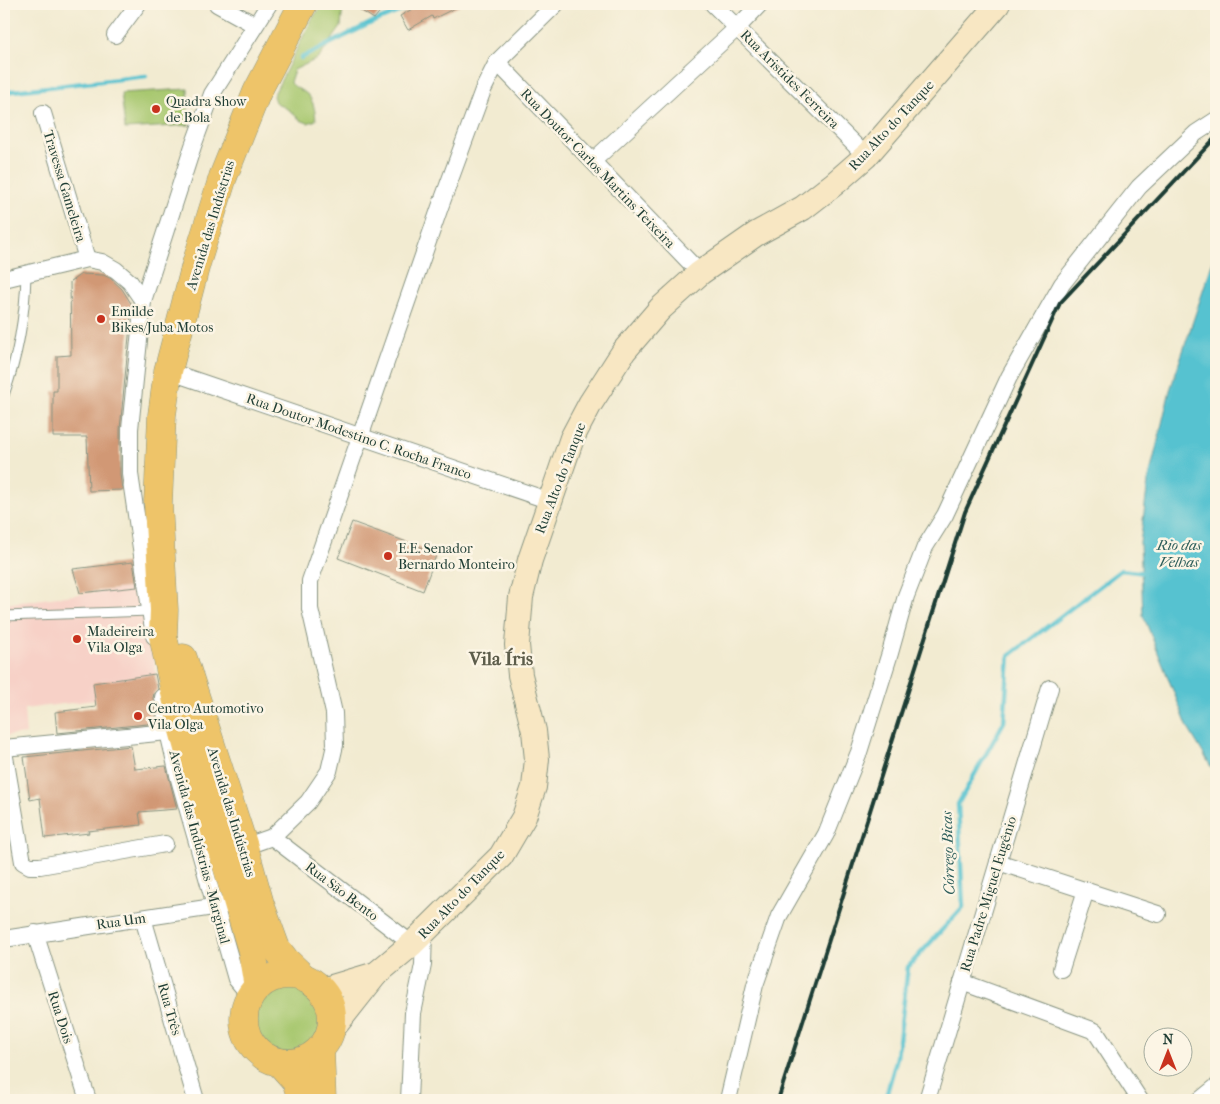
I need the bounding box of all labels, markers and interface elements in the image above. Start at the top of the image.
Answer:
street label: Rua Aristides Ferreira [737,26,843,133]
street label: Rua Alto do Tanque [845,76,938,174]
street label: Rua Doutor Carlos Martins Teixeira [517,85,679,252]
place label: Quadra Show de Bola [166,93,247,126]
marker: Quadra Show de Bola [150,103,162,115]
street label: Travessa Gameleira [39,128,90,245]
street label: Avenida das Indústrias [182,158,238,293]
place label: Emilde Bikes/Juba Motos [111,303,213,336]
marker: Emilde Bikes/Juba Motos [95,313,107,325]
street label: Rua Doutor Modestino C. Rocha Franco [244,390,474,483]
street label: Rua Alto do Tanque [531,420,590,536]
water label: Rio das Velhas [1156,536,1202,571]
place label: E.E. Senador Bernardo Monteiro [398,540,515,573]
marker: E.E. Senador Bernardo Monteiro [382,550,394,562]
place label: Madeireira Vila Olga [86,623,155,656]
marker: Madeireira Vila Olga [71,633,83,645]
district label: Vila Íris [468,647,533,670]
place label: Centro Automotivo Vila Olga [147,700,264,733]
marker: Centro Automotivo Vila Olga [132,710,144,722]
street label: Avenida das Indústrias [203,744,259,879]
street label: Avenida das Indústrias - Marginal [165,747,234,946]
water label: Córrego Bicas [938,810,958,895]
street label: Rua Padre Miguel Eugênio [957,814,1020,974]
street label: Rua Alto do Tanque [414,846,508,943]
street label: Rua São Bento [302,858,382,924]
street label: Rua Um [95,910,147,933]
street label: Rua Três [154,981,185,1037]
street label: Rua Dois [44,989,77,1046]
north arrow [1142,1026,1192,1076]
text: N [1163,1031,1174,1048]

